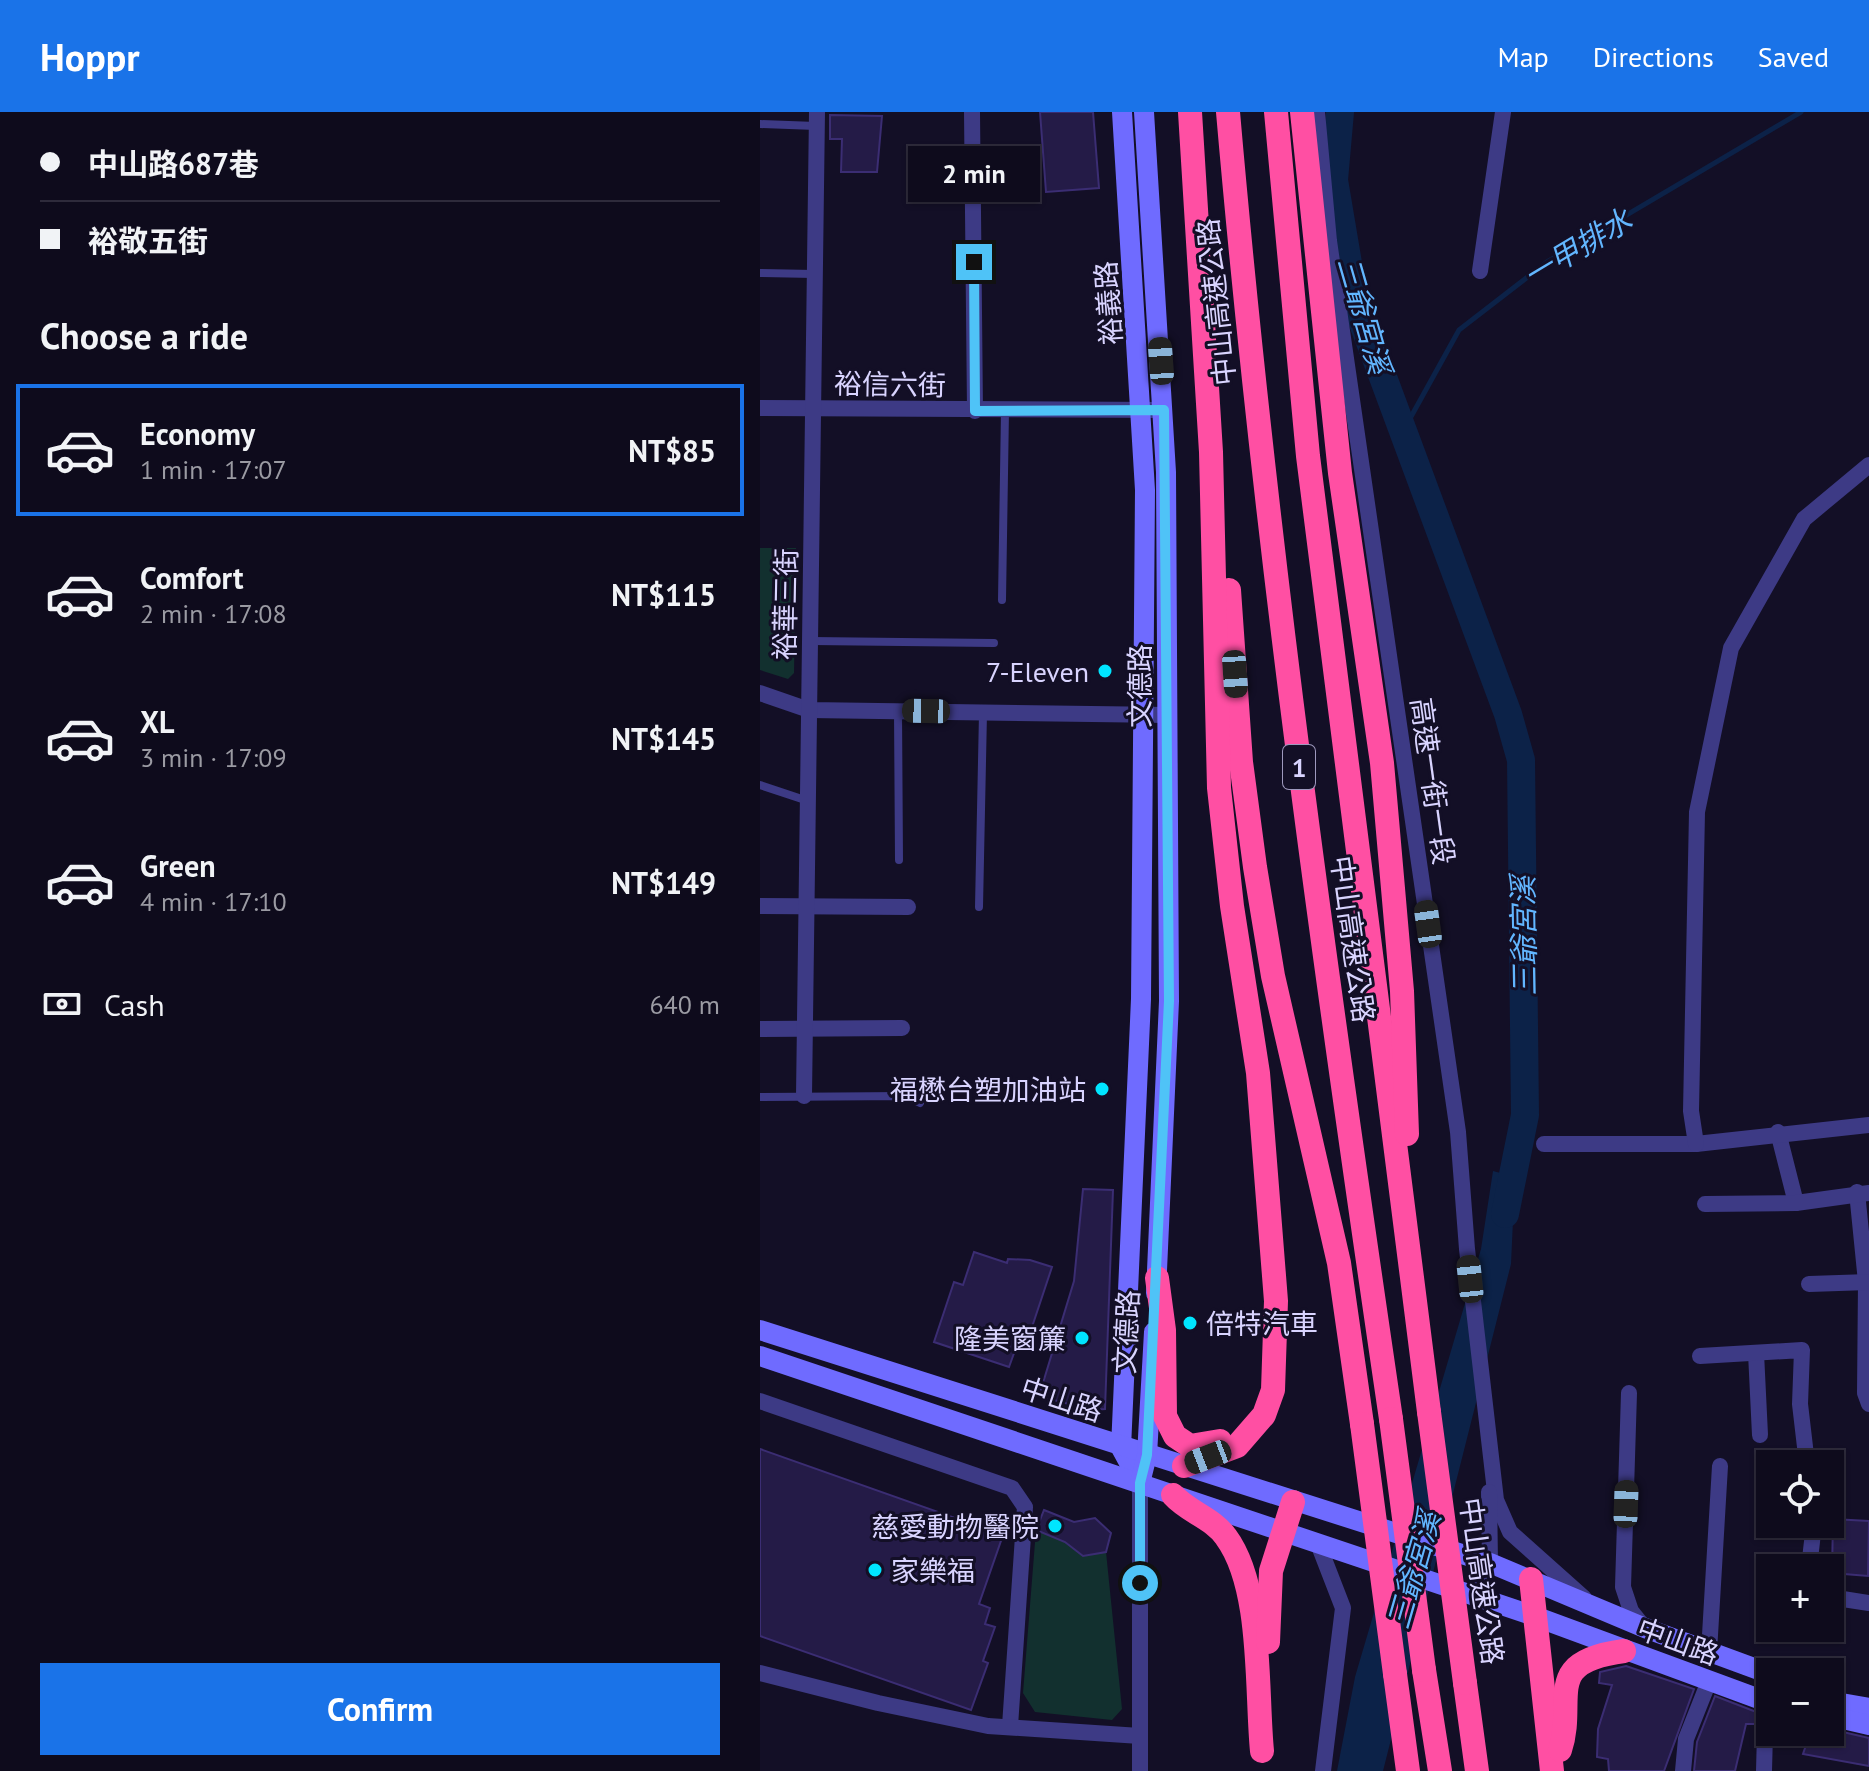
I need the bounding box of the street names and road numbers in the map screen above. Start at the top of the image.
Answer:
street label: 中山高速公路 [1189,217,1243,387]
street label: 裕義路 [1087,260,1129,346]
street label: 裕信六街 [834,365,946,403]
street label: 裕華三街 [766,548,804,660]
street label: 文德路 [1121,644,1158,728]
street label: 高速一街一段 [1403,695,1463,867]
road number: 1 [1283,745,1315,789]
street label: 中山高速公路 [1323,853,1383,1025]
street label: 文德路 [1105,1289,1147,1375]
street label: 中山路 [1016,1368,1108,1430]
street label: 中山高速公路 [1452,1495,1512,1667]
street label: 中山路 [1632,1609,1724,1673]

